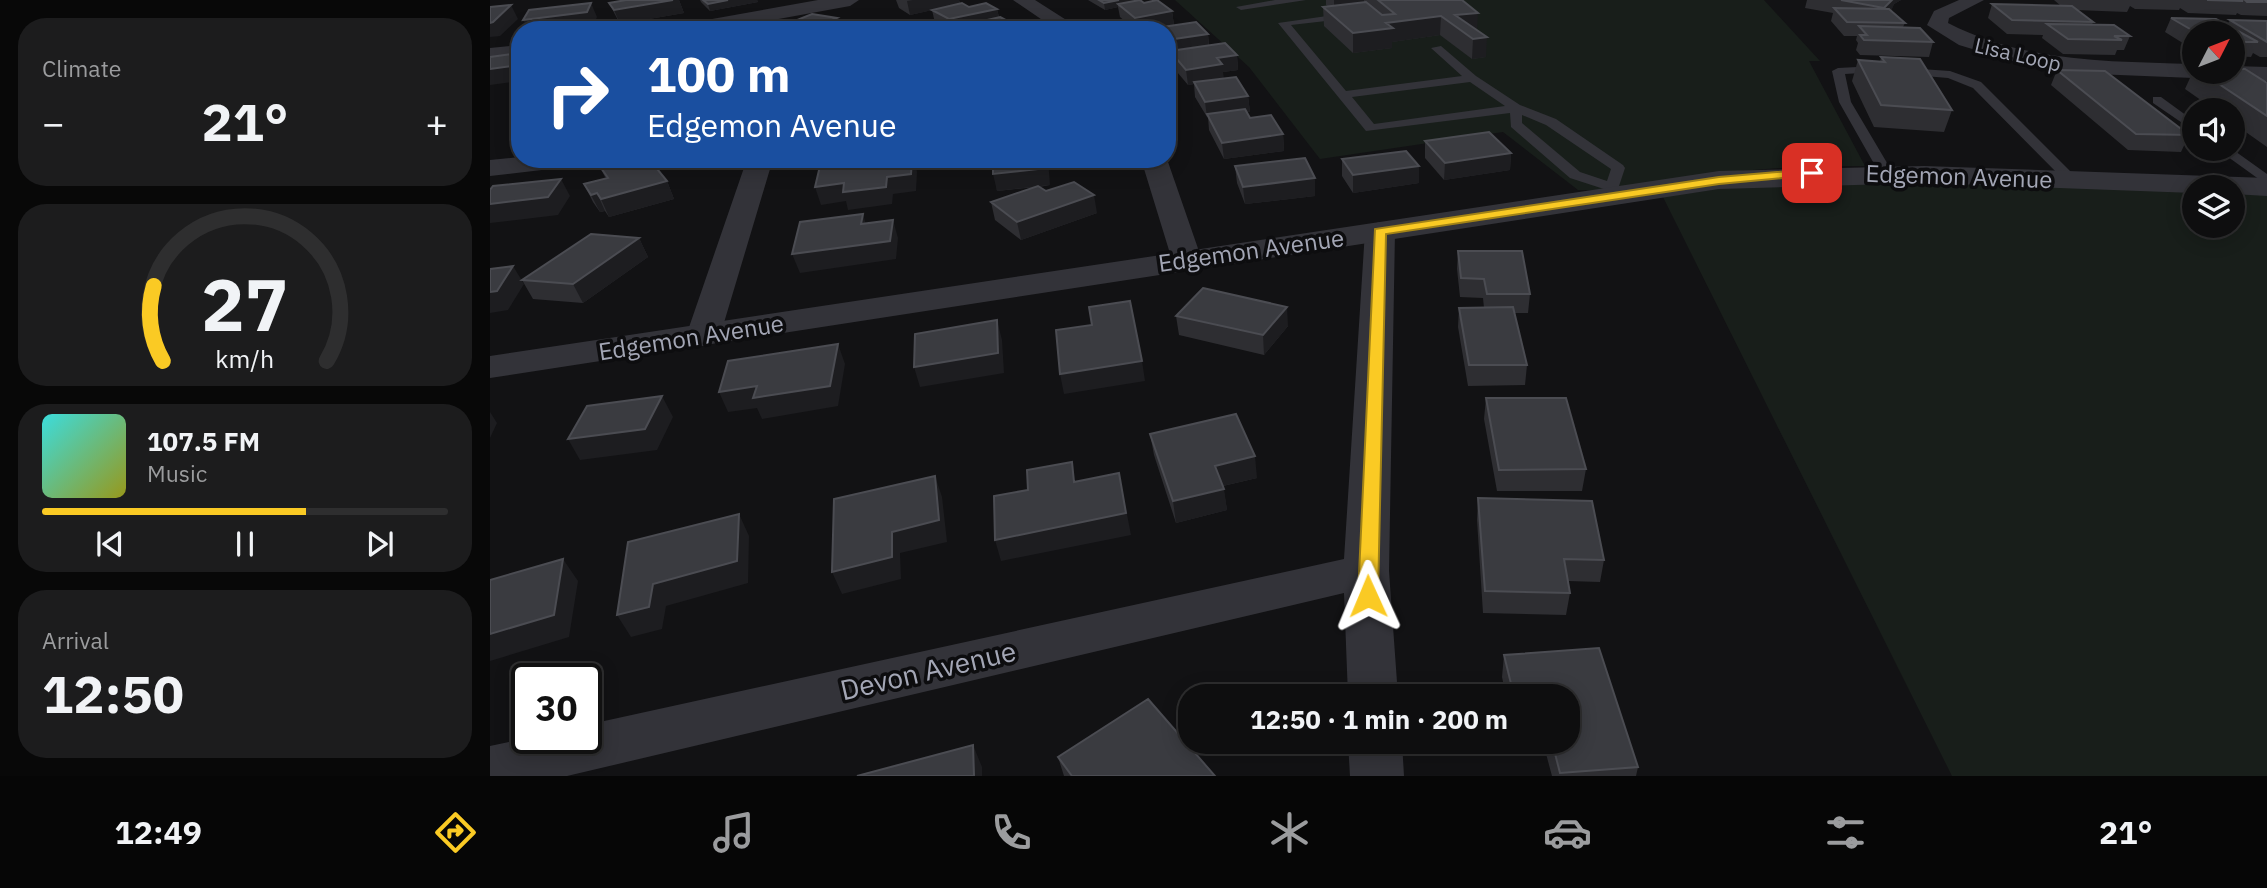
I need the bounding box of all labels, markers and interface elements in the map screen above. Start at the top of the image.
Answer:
north arrow [2182,21,2245,84]
map controls [2182,21,2245,238]
street label: Lisa Loop [1972,30,2064,78]
text: 100 m [647,42,791,105]
icon: right [532,49,623,140]
text: Climate [42,53,121,83]
text: 21° [202,88,288,155]
text: − [42,98,65,147]
text: + [425,98,448,147]
button: sound [2182,98,2245,161]
text: Edgemon Avenue [647,104,897,146]
pin [1782,143,1842,203]
icon: arrive [1793,154,1831,192]
street label: Edgemon Avenue [1865,157,2053,195]
button: layers [2182,175,2245,238]
street label: Edgemon Avenue [1156,221,1346,279]
text: 27 [201,256,289,351]
street label: Edgemon Avenue [596,307,786,367]
text: km/h [216,342,274,375]
text: 107.5 FM [147,424,260,458]
text: Music [147,458,207,488]
icon: previous [91,525,129,563]
icon: pause [226,525,264,563]
icon: next [361,525,399,563]
position arrow [1331,559,1405,633]
text: Arrival [42,625,109,655]
street label: Devon Avenue [837,632,1019,708]
text: 12:50 [42,660,184,727]
speed limit sign: 30 [511,663,602,754]
text: 12:50 · 1 min · 200 m [1250,702,1508,736]
icon: directions [431,808,480,857]
icon: music [709,808,758,857]
icon: phone [987,808,1036,857]
icon: climate [1265,808,1314,857]
icon: car [1543,808,1592,857]
icon: filters [1821,808,1870,857]
text: 12:49 [115,811,202,853]
text: 21° [2099,811,2152,853]

